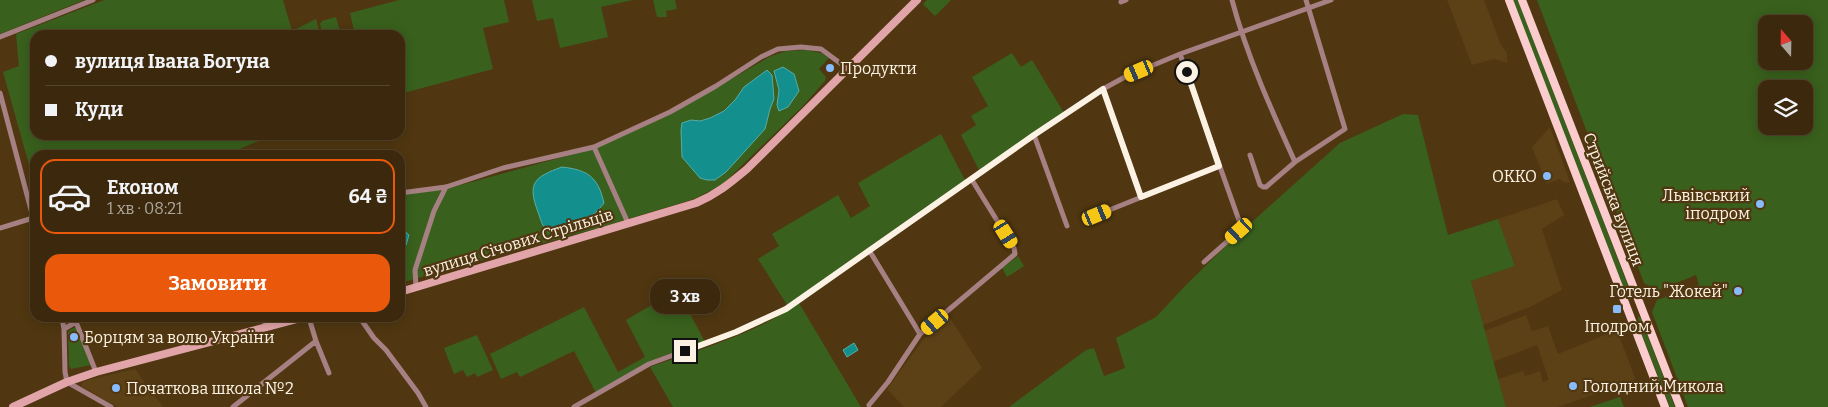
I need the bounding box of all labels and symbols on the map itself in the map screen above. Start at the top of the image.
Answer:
north arrow [1758,15,1812,70]
car [1122,58,1155,84]
place label: Продукти [840,59,917,78]
route start [1176,61,1198,83]
marker: Продукти [824,62,836,74]
street label: Стрийська вулиця [1579,130,1648,269]
place label: ОККО [1492,167,1537,186]
marker: ОККО [1541,170,1553,182]
place label: Львівський іподром [1662,186,1750,223]
marker: Львівський іподром [1754,198,1766,210]
car [1080,202,1113,228]
street label: вулиця Січових Стрільців [421,205,615,280]
car [1222,215,1255,247]
car [991,217,1020,251]
callout: 3 хв [650,278,720,314]
place label: Готель "Жокей" [1609,282,1728,301]
marker: Готель "Жокей" [1732,285,1744,297]
marker: Іподром [1611,303,1623,315]
car [918,307,951,337]
place label: Іподром [1584,317,1650,336]
place label: Борцям за волю України [84,328,274,347]
marker: Борцям за волю України [68,331,80,343]
route end [674,340,696,362]
place label: Голодний Микола [1583,377,1724,396]
place label: Початкова школа №2 [126,379,294,398]
marker: Голодний Микола [1567,380,1579,392]
marker: Початкова школа №2 [110,382,122,394]

